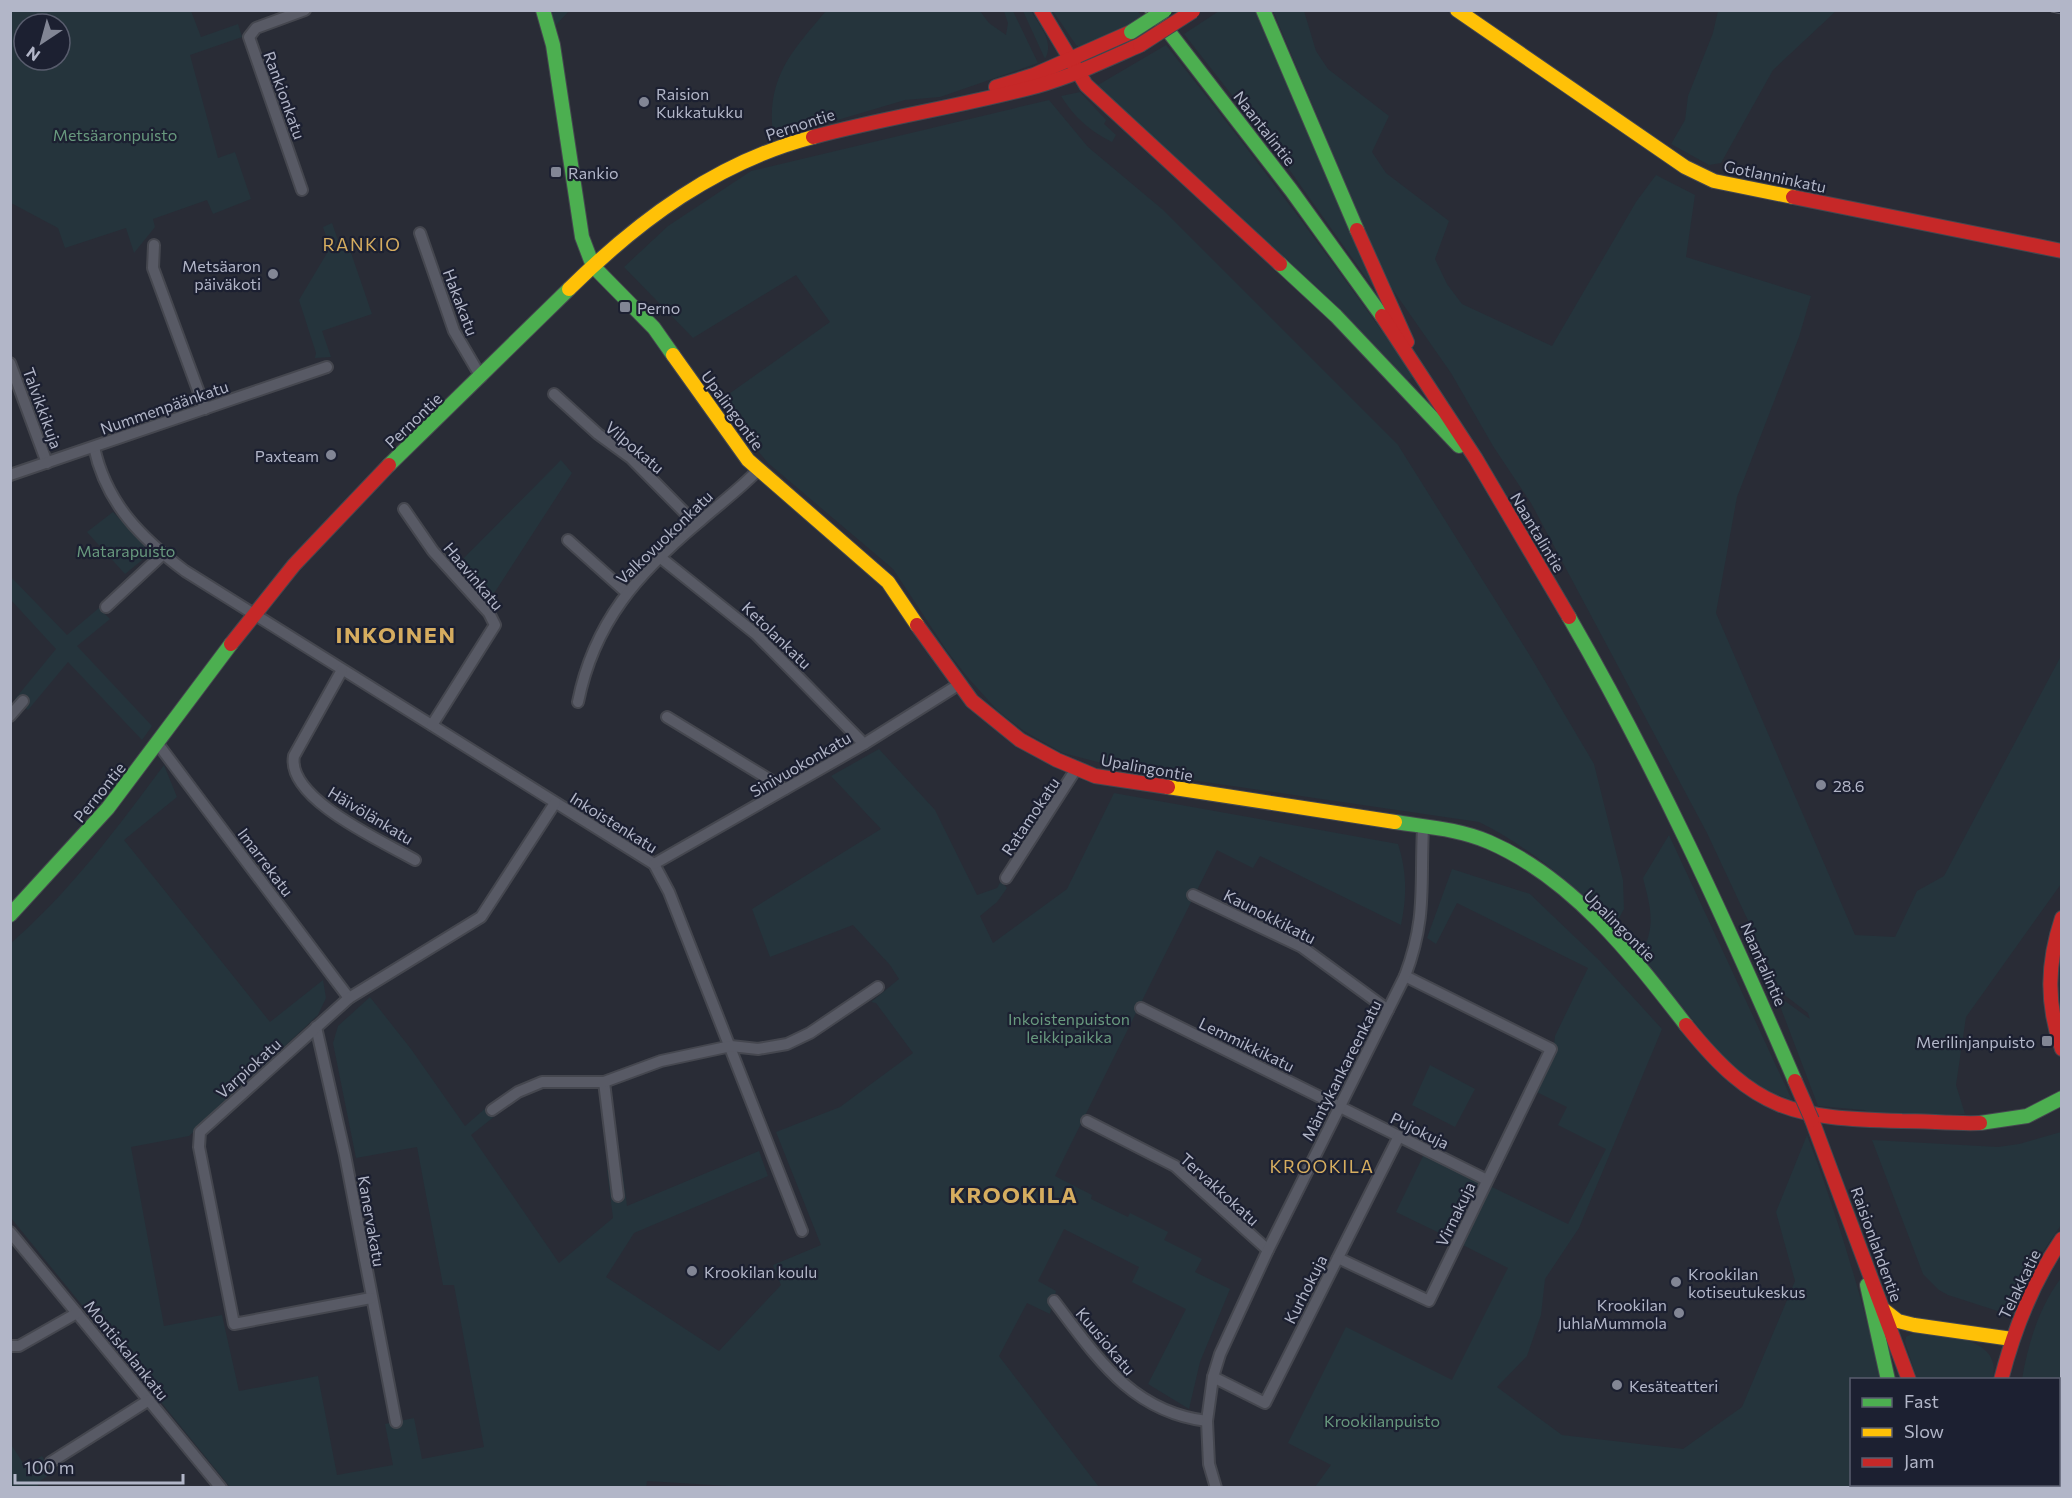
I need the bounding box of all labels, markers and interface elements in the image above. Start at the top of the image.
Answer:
north arrow [12,12,72,72]
text: N [22,43,43,66]
street label: Rankionkatu [260,48,310,142]
place label: Raision Kukkatukku [656,84,743,121]
street label: Naantalintie [1230,87,1300,169]
marker: Raision Kukkatukku [637,95,651,109]
street label: Pernontie [763,104,837,144]
park label: Metsäaronpuisto [53,125,177,144]
street label: Gotlanninkatu [1722,156,1828,196]
place label: Rankio [568,163,619,182]
marker: Rankio [549,165,563,179]
district label: RANKIO [323,233,401,255]
place label: Metsäaron päiväkoti [182,256,261,293]
street label: Hakakatu [440,266,482,338]
marker: Metsäaron päiväkoti [266,267,280,281]
place label: Perno [637,298,680,317]
marker: Perno [618,300,632,314]
street label: Talvikkikuja [20,365,66,451]
street label: Upalingontie [698,367,768,453]
street label: Nummenpäänkatu [97,376,231,438]
street label: Pernontie [381,388,445,452]
street label: Vilpokatu [602,417,668,477]
place label: Paxteam [255,446,319,465]
marker: Paxteam [324,448,338,462]
street label: Valkovuokonkatu [612,486,716,588]
street label: Naantalintie [1507,489,1569,575]
street label: Haavinkatu [440,538,508,614]
park label: Matarapuisto [77,541,175,560]
street label: Ketolankatu [739,597,815,673]
district label: INKOINEN [336,621,456,648]
street label: Sinivuokonkatu [746,728,854,800]
street label: Upalingontie [1099,750,1195,784]
street label: Pernontie [69,758,129,826]
street label: Ratamokatu [997,773,1063,859]
place label: 28.6 [1833,776,1864,795]
marker: 28.6 [1814,778,1828,792]
street label: Häivölänkatu [325,782,417,848]
street label: Inkoistenkatu [567,788,661,856]
street label: Imarrekatu [234,824,298,900]
street label: Kaunokkikatu [1221,885,1319,947]
street label: Upalingontie [1580,885,1660,965]
street label: Naantalintie [1737,919,1791,1009]
street label: Mäntykankareenkatu [1297,996,1385,1144]
park label: Inkoistenpuiston leikkipaikka [1008,1009,1130,1046]
street label: Lemmikkikatu [1196,1013,1298,1075]
place label: Merilinjanpuisto [1916,1032,2035,1051]
street label: Varpiokatu [212,1034,284,1102]
marker: Merilinjanpuisto [2040,1034,2054,1048]
street label: Pujokuja [1388,1108,1452,1152]
street label: Tervakkokatu [1177,1149,1263,1229]
district label: KROOKILA [1269,1155,1375,1177]
street label: Kanervakatu [355,1174,389,1268]
street label: Virnakuja [1431,1179,1479,1249]
district label: KROOKILA [950,1181,1078,1208]
street label: Raisionlahdentie [1847,1184,1907,1304]
street label: Telakkatie [1994,1246,2044,1322]
street label: Kurhokuja [1280,1251,1330,1327]
place label: Krookilan koulu [704,1262,817,1281]
marker: Krookilan koulu [685,1264,699,1278]
place label: Krookilan kotiseutukeskus [1688,1264,1806,1301]
marker: Krookilan kotiseutukeskus [1669,1275,1683,1289]
place label: Krookilan JuhlaMummola [1558,1295,1667,1332]
street label: Montiskalankatu [81,1296,173,1404]
street label: Kuusiokatu [1072,1304,1140,1378]
marker: Krookilan JuhlaMummola [1672,1306,1686,1320]
place label: Kesäteatteri [1629,1376,1718,1395]
marker: Kesäteatteri [1610,1378,1624,1392]
legend [1850,1378,2060,1486]
text: Fast [1904,1390,1939,1412]
park label: Krookilanpuisto [1324,1411,1440,1430]
text: Slow [1904,1420,1944,1442]
scale bar [15,1447,183,1485]
text: Jam [1904,1450,1934,1472]
text: 100 m [24,1456,74,1478]

